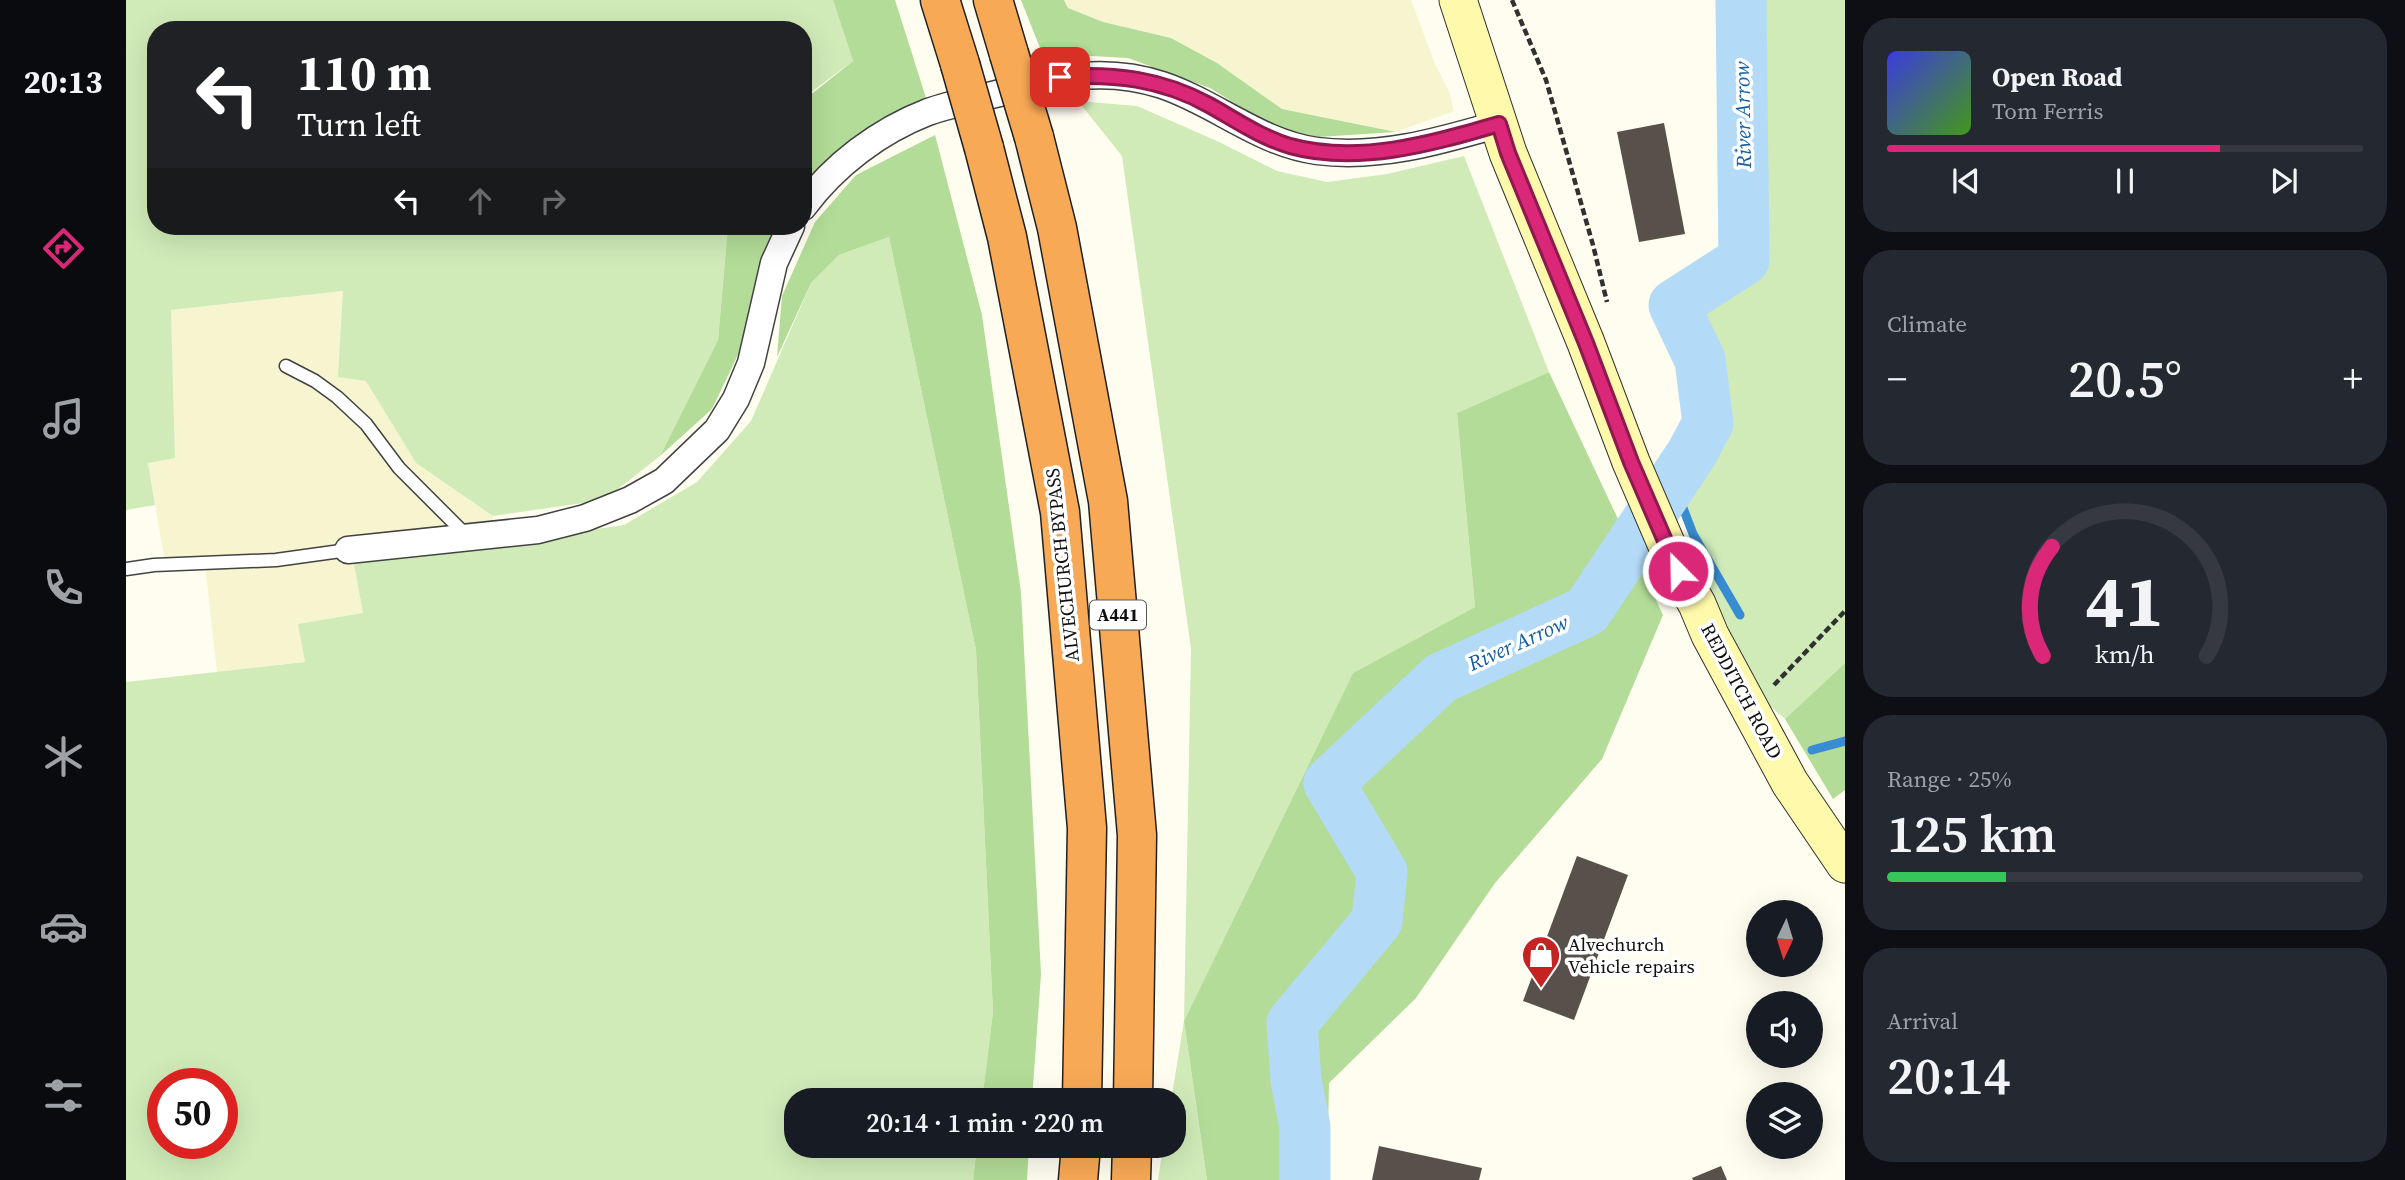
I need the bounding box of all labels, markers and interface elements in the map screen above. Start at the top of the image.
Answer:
text: 110 m [297,39,432,106]
pin [1030,47,1090,107]
icon: left [182,49,273,140]
icon: arrive [1041,58,1079,96]
text: Open Road [1992,59,2123,95]
text: 20:13 [24,60,102,104]
water label: River Arrow [1727,61,1758,170]
text: Tom Ferris [1992,95,2103,127]
text: Turn left [297,103,421,147]
icon: previous [1947,162,1985,200]
icon: pause [2106,162,2144,200]
icon: next [2265,162,2303,200]
icon: left [388,182,426,220]
icon: ahead [461,182,499,220]
icon: right [534,182,572,220]
icon: directions [39,224,88,273]
text: Climate [1887,308,1967,340]
text: 20.5° [2068,343,2182,414]
text: − [1887,353,1907,405]
text: + [2343,353,2363,405]
icon: music [39,394,88,443]
street label: ALVECHURCH BYPASS [1039,467,1085,663]
position arrow [1641,534,1715,608]
text: 41 [2086,551,2164,650]
icon: phone [39,563,88,612]
road number: A441 [1090,600,1146,630]
water label: River Arrow [1462,607,1573,678]
street label: REDDITCH ROAD [1695,619,1789,763]
text: km/h [2095,637,2155,671]
icon: climate [39,732,88,781]
text: Range · 25% [1887,763,2012,795]
text: 125 km [1887,798,2056,869]
north arrow [1746,900,1824,976]
map controls [1746,900,1823,1159]
icon: car [39,902,88,951]
place label: Alvechurch Vehicle repairs [1568,931,1695,979]
shop icon: Alvechurch Vehicle repairs [1520,934,1562,989]
button: sound [1746,991,1823,1068]
text: Arrival [1887,1005,1958,1037]
text: 20:14 [1887,1040,2011,1111]
speed limit sign: 50 [147,1068,238,1159]
icon: filters [39,1071,88,1120]
button: layers [1746,1082,1823,1159]
text: 20:14 · 1 min · 220 m [866,1105,1104,1141]

